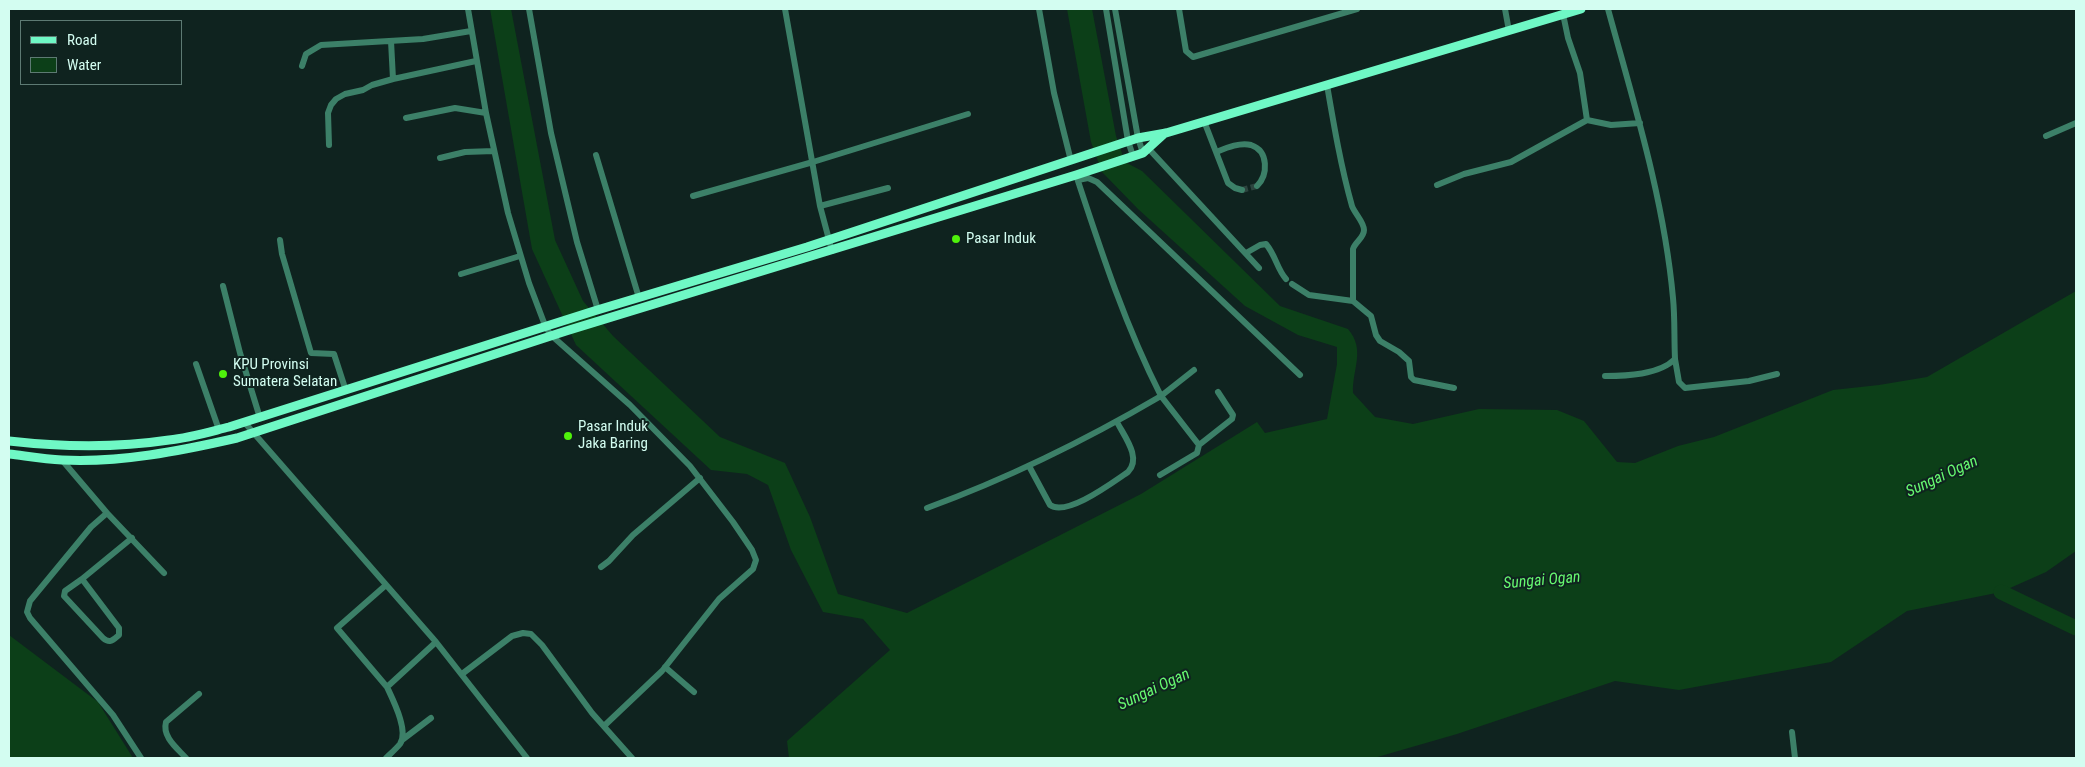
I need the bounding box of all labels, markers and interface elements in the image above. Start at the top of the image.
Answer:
legend [20,20,182,85]
text: Road [67,31,97,49]
text: Water [67,56,101,74]
place label: Pasar Induk [966,230,1036,248]
marker: Pasar Induk [950,233,962,245]
place label: KPU Provinsi Sumatera Selatan [233,356,337,391]
marker: KPU Provinsi Sumatera Selatan [217,368,229,380]
place label: Pasar Induk Jaka Baring [578,418,648,453]
marker: Pasar Induk Jaka Baring [562,430,574,442]
water label: Sungai Ogan [1903,452,1981,502]
water label: Sungai Ogan [1503,568,1581,594]
water label: Sungai Ogan [1115,665,1193,715]

